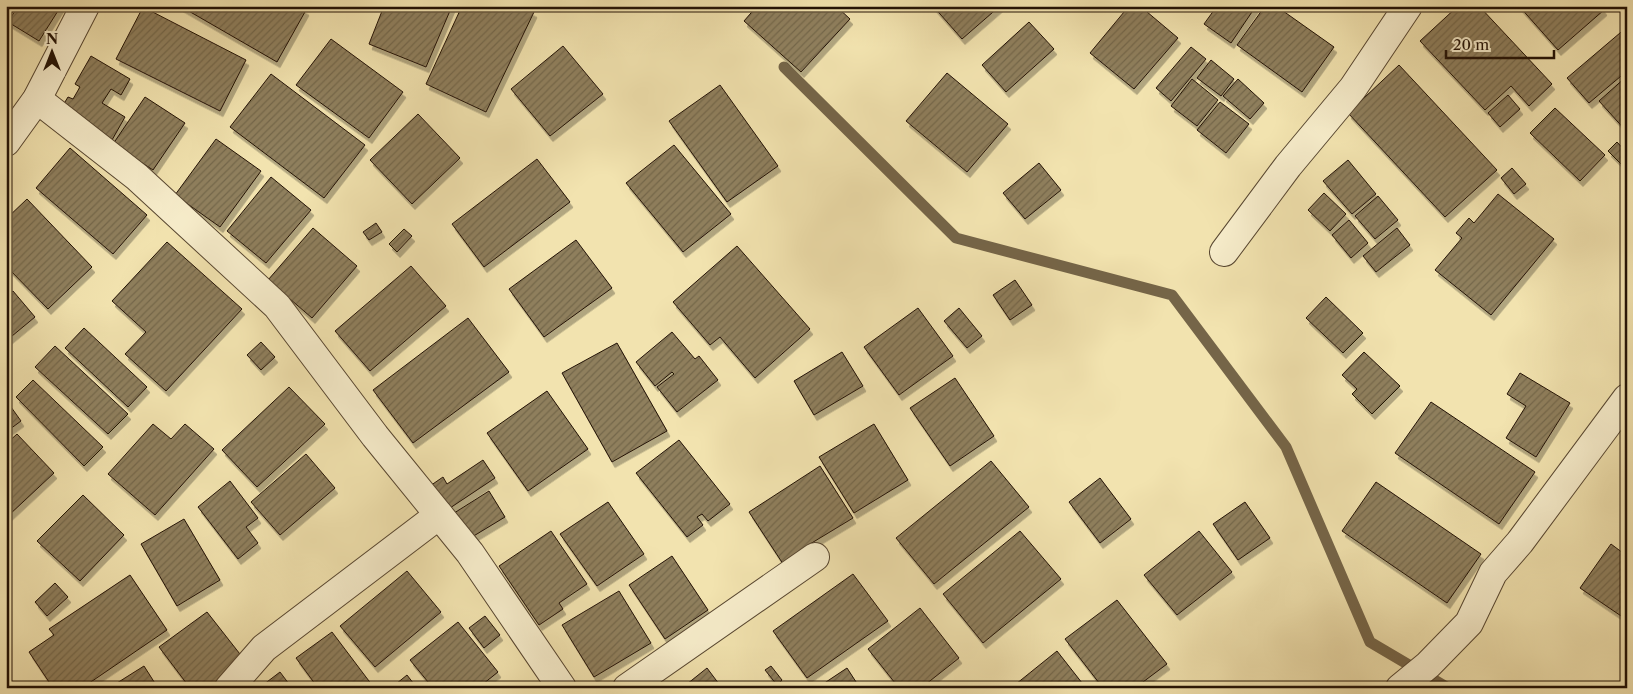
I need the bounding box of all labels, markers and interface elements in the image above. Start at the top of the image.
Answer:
north arrow [28,28,78,78]
scale bar [1446,28,1553,60]
text: N [46,30,58,48]
text: 20 m [1453,35,1489,54]

